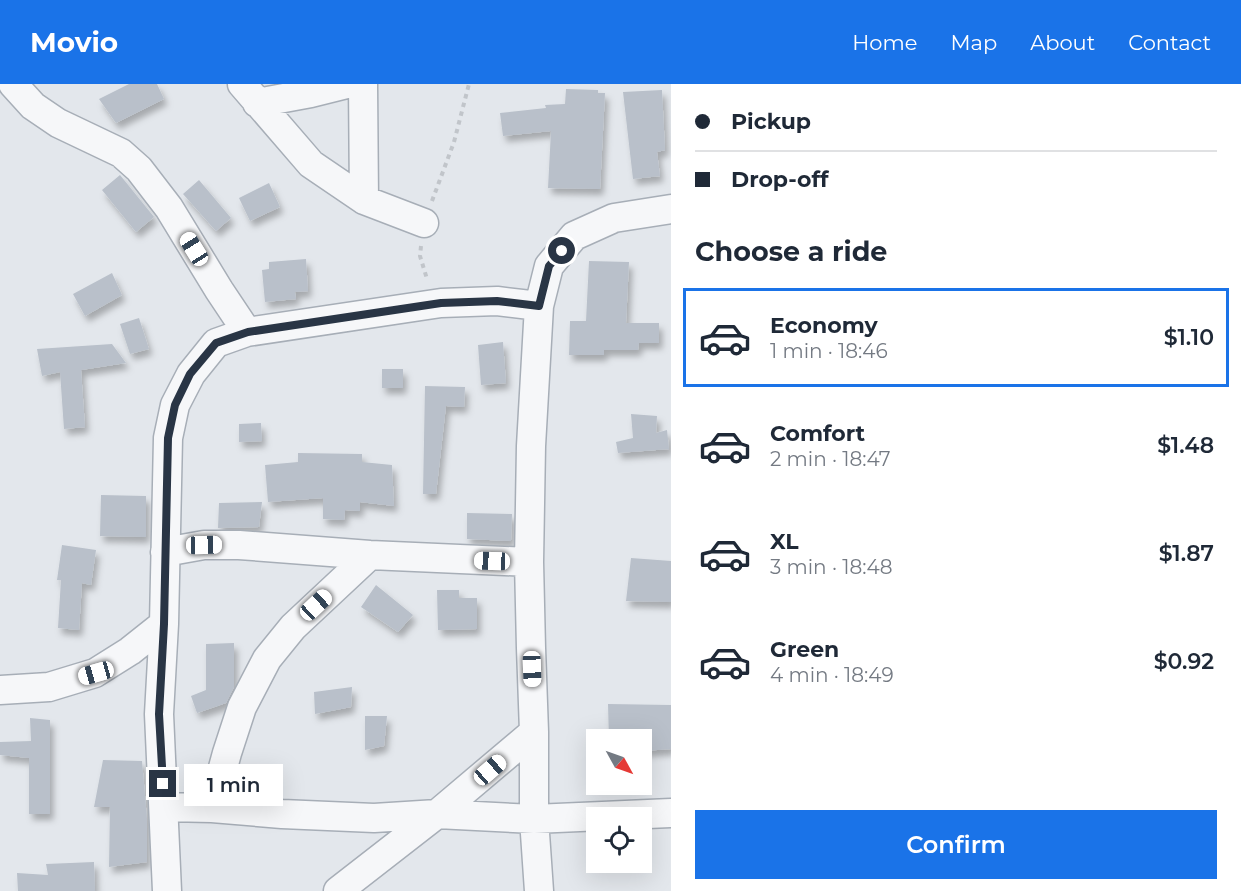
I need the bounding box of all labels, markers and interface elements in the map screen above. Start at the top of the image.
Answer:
text: Movio [30,25,118,59]
text: Home [852,30,917,55]
text: Map [950,30,997,55]
text: About [1030,30,1095,55]
text: Contact [1128,30,1211,55]
text: Pickup [731,108,811,135]
text: Drop-off [731,166,829,193]
car [177,229,211,269]
text: Choose a ride [695,235,887,268]
route start [548,237,575,264]
icon: car [698,311,752,365]
text: Economy [770,312,878,339]
text: $1.10 [1164,324,1214,351]
text: 1 min · 18:46 [770,339,888,363]
icon: car [698,419,752,473]
text: Comfort [770,420,865,447]
text: $1.48 [1157,432,1214,459]
text: 2 min · 18:47 [770,447,890,471]
icon: car [698,527,752,581]
text: XL [770,528,799,555]
car [186,536,222,554]
text: $1.87 [1159,540,1214,567]
car [474,551,510,571]
text: 3 min · 18:48 [770,555,893,579]
car [297,586,335,624]
icon: car [698,635,752,689]
text: Green [770,636,839,663]
text: $0.92 [1154,648,1214,675]
car [522,651,542,687]
car [76,659,116,687]
text: 4 min · 18:49 [770,663,894,687]
north arrow [586,729,652,795]
map controls [586,729,652,873]
car [471,751,509,789]
callout: 1 min [184,763,283,805]
route end [149,770,176,797]
text: 1 min [207,773,260,797]
button: locate [586,807,652,873]
button: Confirm [695,810,1217,879]

